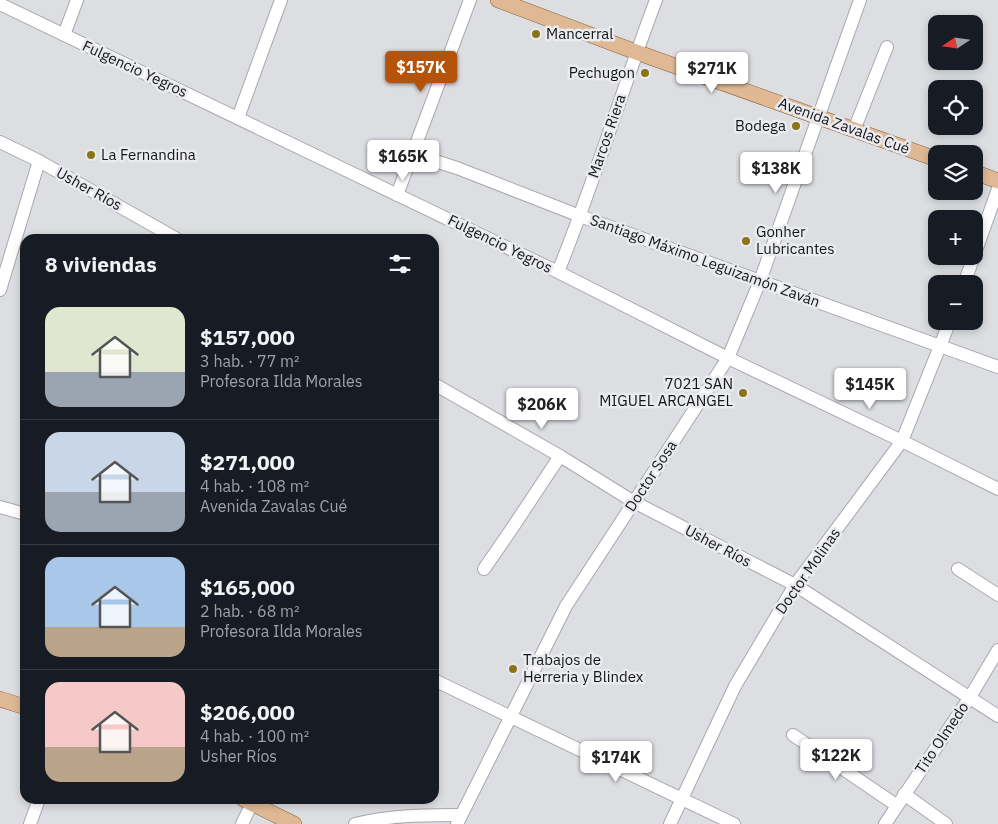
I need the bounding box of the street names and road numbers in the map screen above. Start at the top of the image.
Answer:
street label: Fulgencio Yegros [80,36,191,101]
street label: Marcos Riera [583,91,630,180]
street label: Avenida Zavalas Cué [776,93,912,158]
street label: Usher Ríos [53,163,125,214]
street label: Fulgencio Yegros [445,210,556,277]
street label: Santiago Máximo Leguizamón Zaván [588,210,823,311]
street label: Doctor Sosa [621,437,681,515]
street label: Usher Ríos [682,520,755,571]
street label: Doctor Molinas [771,524,844,617]
street label: Tito Olmedo [911,698,973,777]

